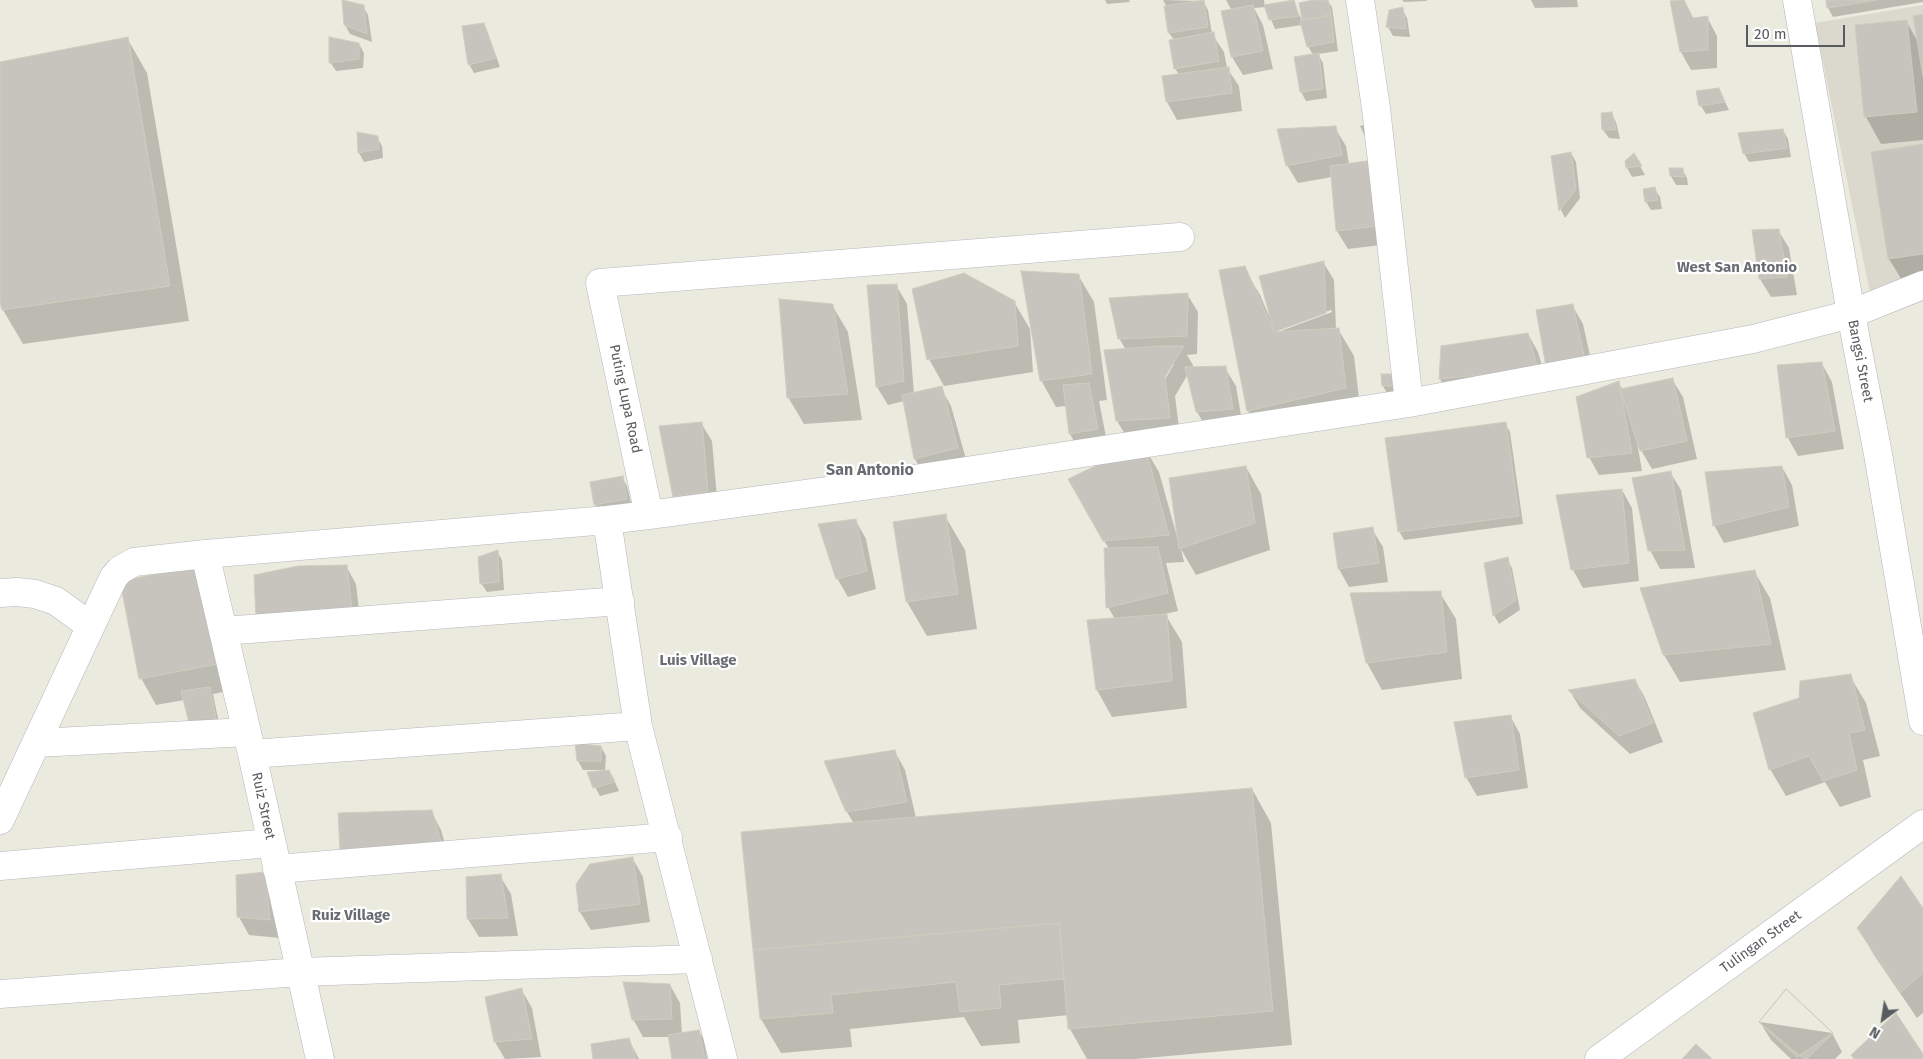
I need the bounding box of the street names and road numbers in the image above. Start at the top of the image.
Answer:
street label: Bangsi Street [1844,318,1876,404]
street label: Puting Lupa Road [605,343,645,455]
street label: Ruiz Street [248,771,278,841]
street label: Tulingan Street [1717,907,1805,977]

